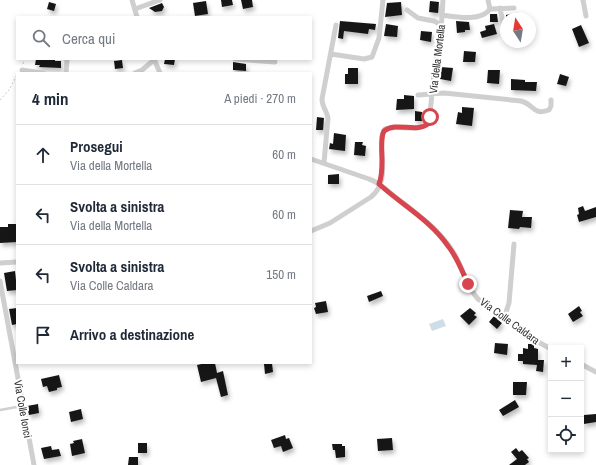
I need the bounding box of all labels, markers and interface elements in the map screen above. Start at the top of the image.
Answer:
north arrow [500,12,536,48]
search box [16,16,312,60]
street label: Via della Mortella [426,24,448,94]
icon: search [30,27,52,49]
text: Cerca qui [62,28,115,49]
text: 4 min [32,87,68,110]
text: A piedi · 270 m [224,90,296,107]
route start [421,108,439,126]
text: Prosegui [70,136,123,157]
icon: ahead [32,144,54,166]
text: 60 m [272,146,296,163]
text: Via della Mortella [70,157,152,174]
text: Svolta a sinistra [70,196,164,217]
icon: left [32,204,54,226]
text: 60 m [272,206,296,223]
text: Via della Mortella [70,217,152,234]
text: Svolta a sinistra [70,256,164,277]
icon: left [32,264,54,286]
text: 150 m [266,266,296,283]
route end [459,275,477,293]
text: Via Colle Caldara [70,277,153,294]
street label: Via Colle Caldara [477,295,543,347]
icon: arrive [32,324,54,346]
text: Arrivo a destinazione [70,324,194,345]
map controls [548,345,584,453]
button: + [548,345,584,381]
street label: Via Colle Ionci [11,379,35,439]
button: − [548,381,584,417]
button: locate [548,417,584,453]

